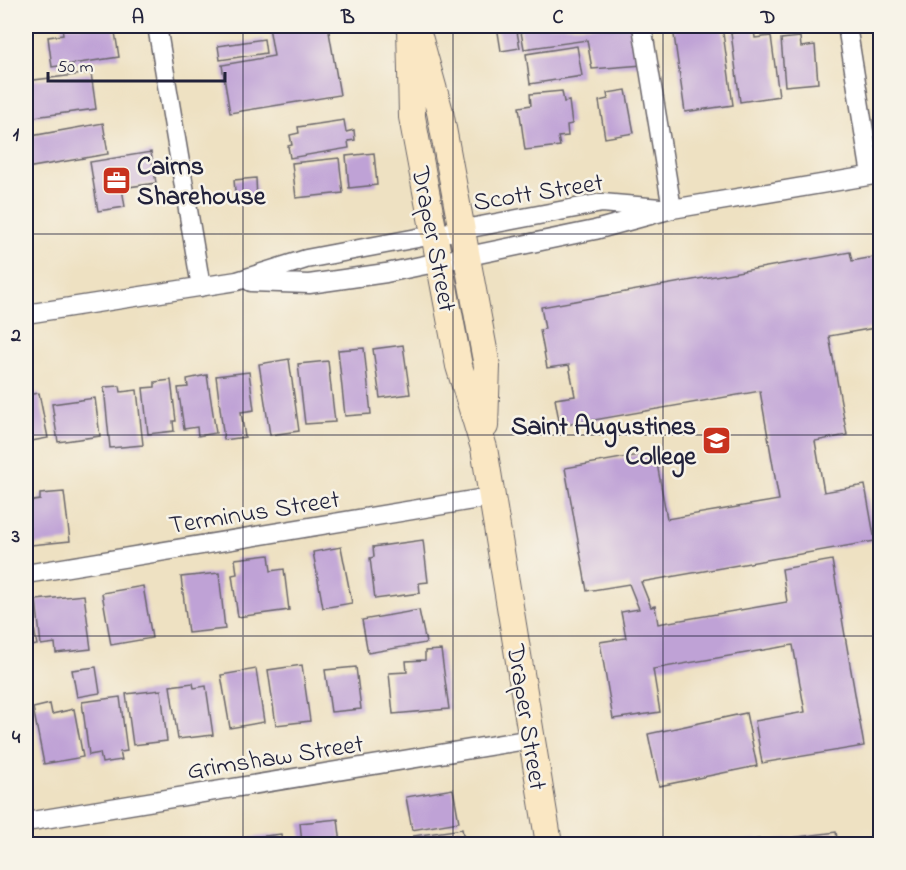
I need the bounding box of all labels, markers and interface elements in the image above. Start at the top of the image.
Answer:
text: A [132,4,144,33]
text: B [340,4,355,33]
text: C [553,4,564,33]
text: D [760,4,775,33]
scale bar [48,45,225,83]
text: 50 m [57,55,94,81]
text: 1 [13,121,20,150]
place label: Cairns Sharehouse [137,149,267,217]
street label: Draper Street [399,163,465,316]
office icon: Cairns Sharehouse [100,164,132,196]
street label: Scott Street [471,165,607,223]
text: 2 [10,322,21,351]
place label: Saint Augustines College [511,409,697,478]
school or university icon: Saint Augustines College [701,424,733,456]
street label: Terminus Street [166,482,343,546]
text: 3 [11,523,20,552]
street label: Draper Street [495,641,555,793]
text: 4 [12,724,21,753]
street label: Grimshaw Street [185,726,367,792]

